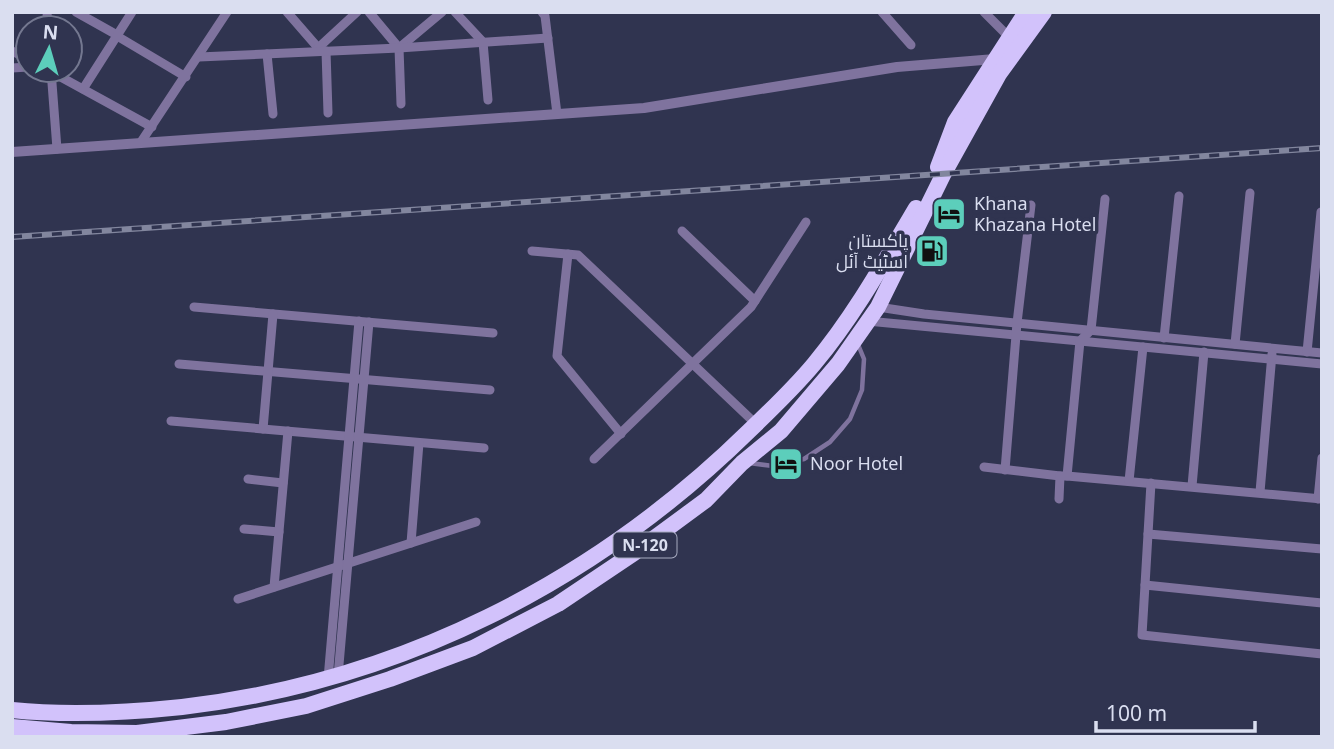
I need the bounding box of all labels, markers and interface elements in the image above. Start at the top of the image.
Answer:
north arrow [14,14,84,84]
text: N [42,18,59,46]
place label: Khana Khazana Hotel [974,191,1096,236]
hotel icon: Khana Khazana Hotel [930,195,968,233]
place label: پاکستان اسٹیٹ آئل [836,228,908,273]
fuel station icon: پاکستان اسٹیٹ آئل [913,232,951,270]
hotel icon: Noor Hotel [767,445,805,483]
place label: Noor Hotel [810,451,903,475]
road number: N-120 [614,532,676,558]
scale bar [1096,690,1255,734]
text: 100 m [1106,699,1167,727]

